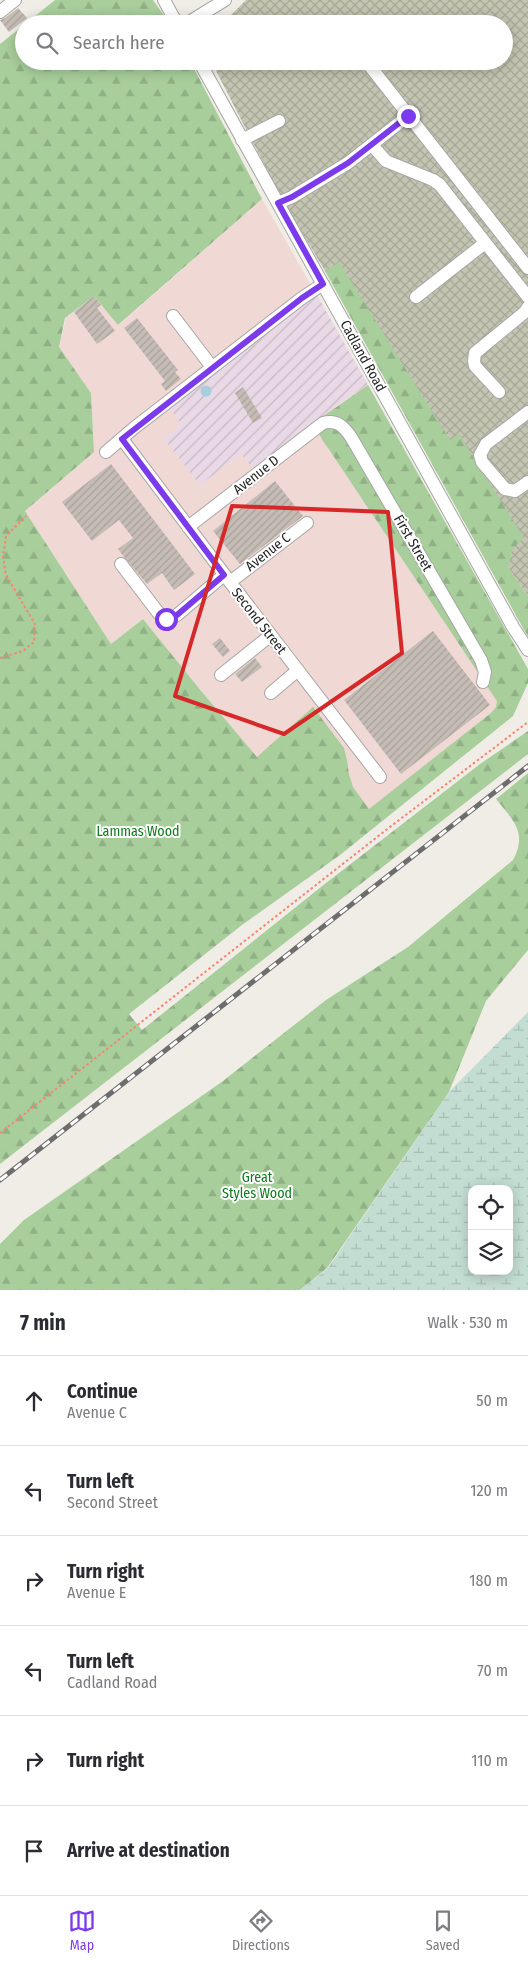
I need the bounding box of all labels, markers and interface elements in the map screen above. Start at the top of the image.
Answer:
search box [15,15,513,70]
icon: search [33,29,61,57]
text: Search here [73,31,165,54]
route end [397,105,420,128]
street label: Cadland Road [336,317,390,395]
street label: Avenue D [230,452,282,498]
street label: First Street [390,512,436,575]
street label: Avenue C [242,529,294,575]
street label: Second Street [228,584,290,658]
route start [155,608,178,631]
park label: Lammas Wood [96,823,180,840]
park label: Great Styles Wood [222,1169,292,1202]
map controls [468,1185,513,1275]
button: locate [468,1185,513,1230]
button: layers [468,1230,513,1275]
text: 7 min [20,1310,66,1336]
text: Walk · 530 m [427,1313,508,1332]
text: Continue [67,1380,138,1403]
icon: ahead [20,1387,48,1415]
text: 50 m [476,1391,508,1410]
text: Avenue C [67,1403,127,1422]
text: Turn left [67,1470,134,1493]
icon: left [20,1477,48,1505]
text: 120 m [470,1481,508,1500]
text: Second Street [67,1493,158,1512]
text: Turn right [67,1560,144,1583]
icon: right [20,1567,48,1595]
text: 180 m [469,1571,508,1590]
text: Avenue E [67,1583,126,1602]
text: Turn left [67,1650,134,1673]
icon: left [20,1657,48,1685]
text: 70 m [477,1661,508,1680]
text: Cadland Road [67,1673,157,1692]
icon: right [20,1747,48,1775]
text: Turn right [67,1749,144,1772]
text: 110 m [471,1751,508,1770]
icon: arrive [20,1837,48,1865]
text: Arrive at destination [67,1839,230,1862]
tab: Map [68,1907,96,1954]
tab: Directions [232,1907,290,1954]
tab: Saved [426,1907,460,1954]

